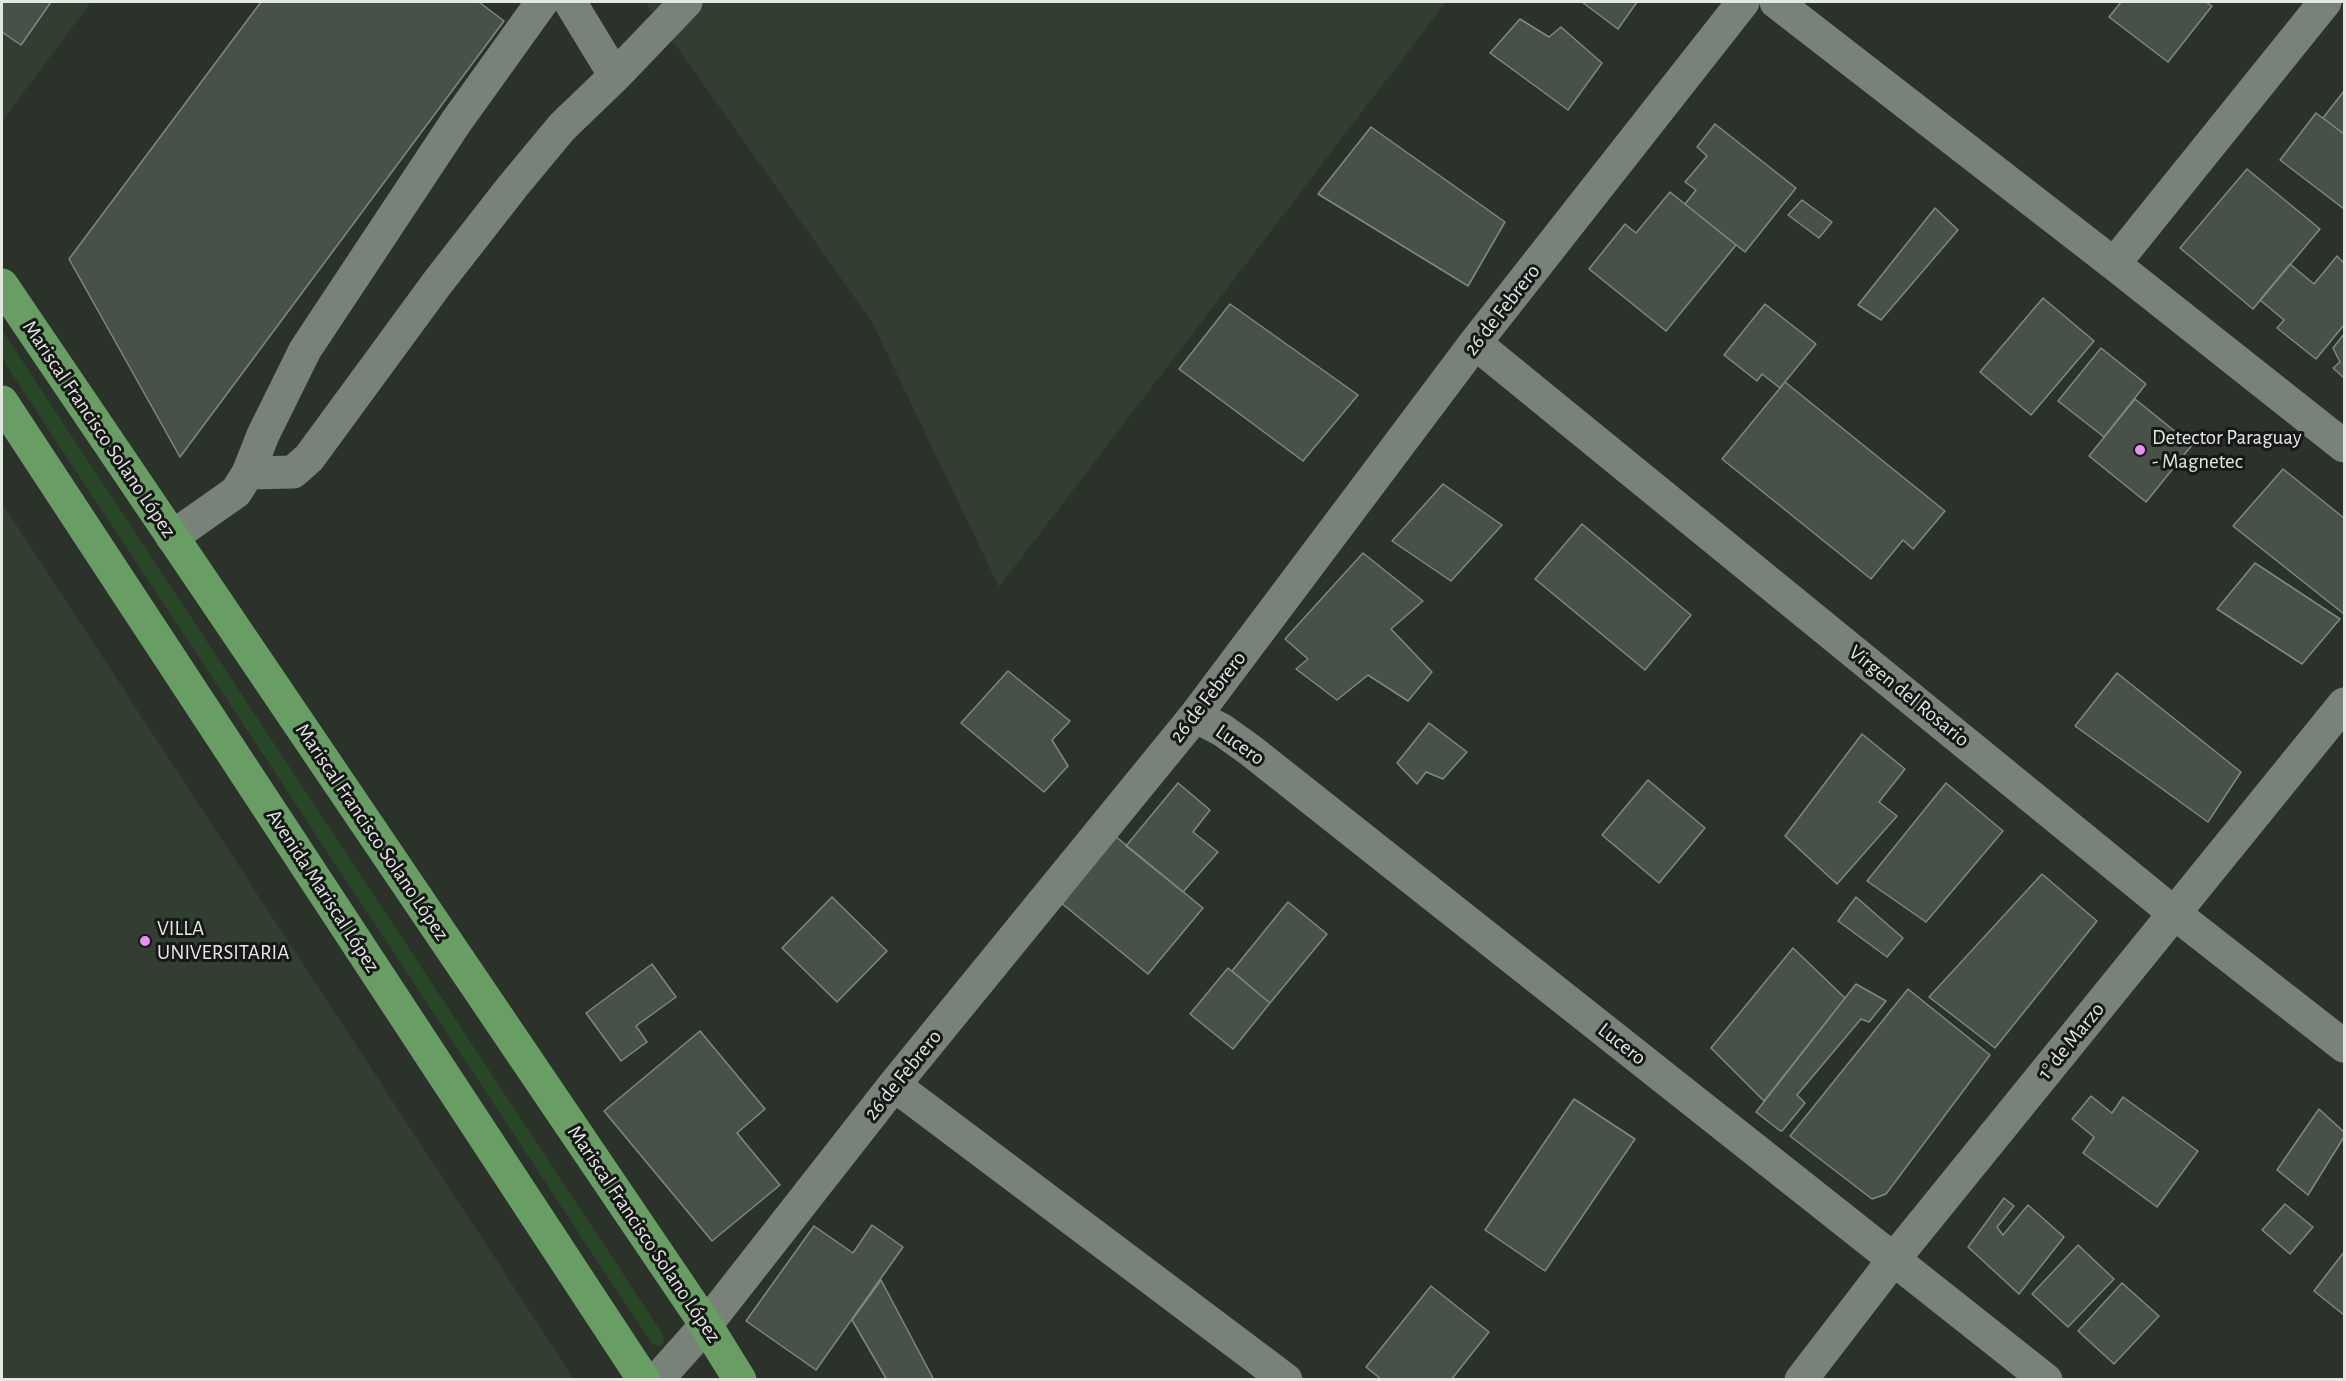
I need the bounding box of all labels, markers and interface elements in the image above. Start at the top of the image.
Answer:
street label: 26 de Febrero [1459,259,1545,361]
street label: Mariscal Francisco Solano López [17,316,181,542]
place label: Detector Paraguay - Magnetec [2152,425,2302,475]
marker: Detector Paraguay - Magnetec [2133,443,2147,457]
street label: Virgen del Rosario [1844,640,1974,752]
street label: 26 de Febrero [1165,646,1251,748]
street label: Mariscal Francisco Solano López [290,719,454,945]
street label: Lucero [1211,719,1269,771]
street label: Avenida Mariscal López [261,805,385,977]
place label: VILLA UNIVERSITARIA [157,916,289,966]
marker: VILLA UNIVERSITARIA [138,934,152,948]
street label: 1° de Marzo [2032,997,2110,1085]
street label: Lucero [1593,1017,1651,1071]
street label: 26 de Febrero [859,1025,947,1125]
street label: Mariscal Francisco Solano López [562,1121,726,1347]

